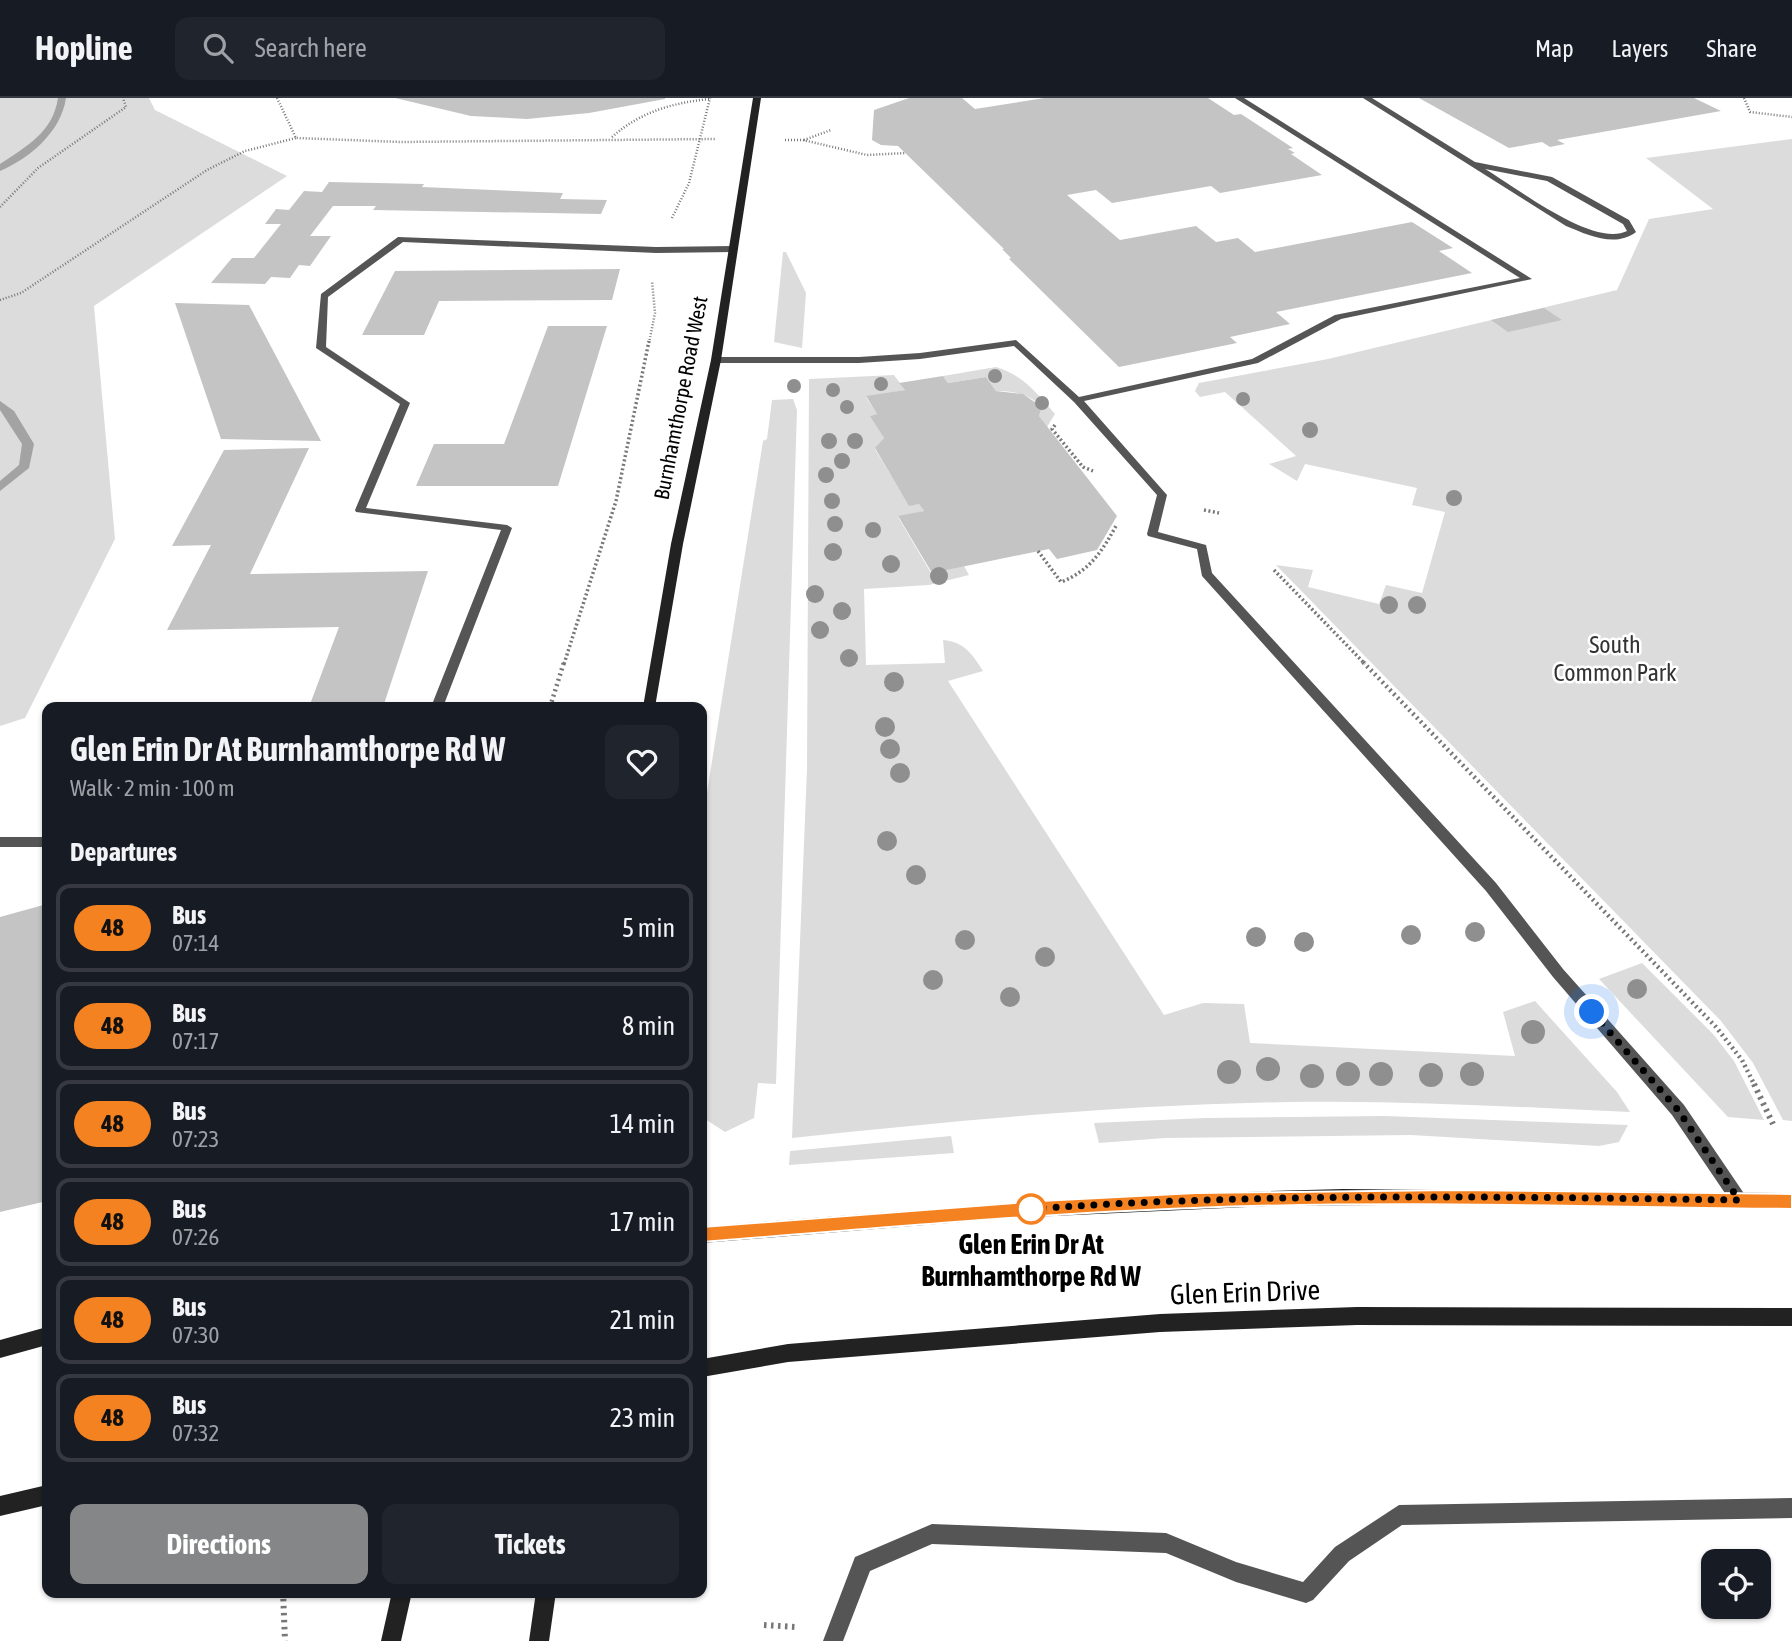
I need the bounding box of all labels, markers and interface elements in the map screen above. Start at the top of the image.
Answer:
search box [175,17,665,80]
text: Hopline [35,29,133,67]
icon: search [199,29,237,67]
text: Search here [255,33,367,63]
text: Map [1535,35,1574,62]
text: Layers [1612,35,1668,62]
text: Share [1706,35,1757,62]
street label: Burnhamthorpe Road West [649,294,712,502]
park label: South Common Park [1554,631,1677,686]
button: heart [605,725,679,799]
text: Glen Erin Dr At Burnhamthorpe Rd W [70,730,505,768]
text: Walk · 2 min · 100 m [70,775,234,801]
text: Departures [70,837,177,867]
text: Bus [172,900,206,930]
text: 5 min [622,913,675,943]
text: 48 [101,914,124,941]
text: 07:14 [172,930,219,956]
your location [1574,994,1609,1029]
text: Bus [172,998,206,1028]
text: 8 min [622,1011,675,1041]
text: 48 [101,1012,124,1039]
text: 07:17 [172,1028,219,1054]
text: Bus [172,1096,206,1126]
text: 14 min [610,1109,675,1139]
text: 48 [101,1110,124,1137]
text: 07:23 [172,1126,219,1152]
text: Bus [172,1194,206,1224]
marker: Glen Erin Dr At Burnhamthorpe Rd W [1016,1194,1046,1224]
text: 17 min [610,1207,675,1237]
text: 48 [101,1208,124,1235]
text: 07:26 [172,1224,219,1250]
place label: Glen Erin Dr At Burnhamthorpe Rd W [921,1228,1142,1292]
street label: Glen Erin Drive [1169,1273,1321,1311]
text: Bus [172,1292,206,1322]
text: 21 min [610,1305,675,1335]
text: 48 [101,1306,124,1333]
text: 07:30 [172,1322,219,1348]
text: Bus [172,1390,206,1420]
text: 23 min [610,1403,675,1433]
text: 48 [101,1404,124,1431]
text: 07:32 [172,1420,219,1446]
button: Directions [70,1504,368,1584]
button: Tickets [382,1504,679,1584]
map controls [1701,1549,1771,1619]
button: locate [1701,1549,1771,1619]

